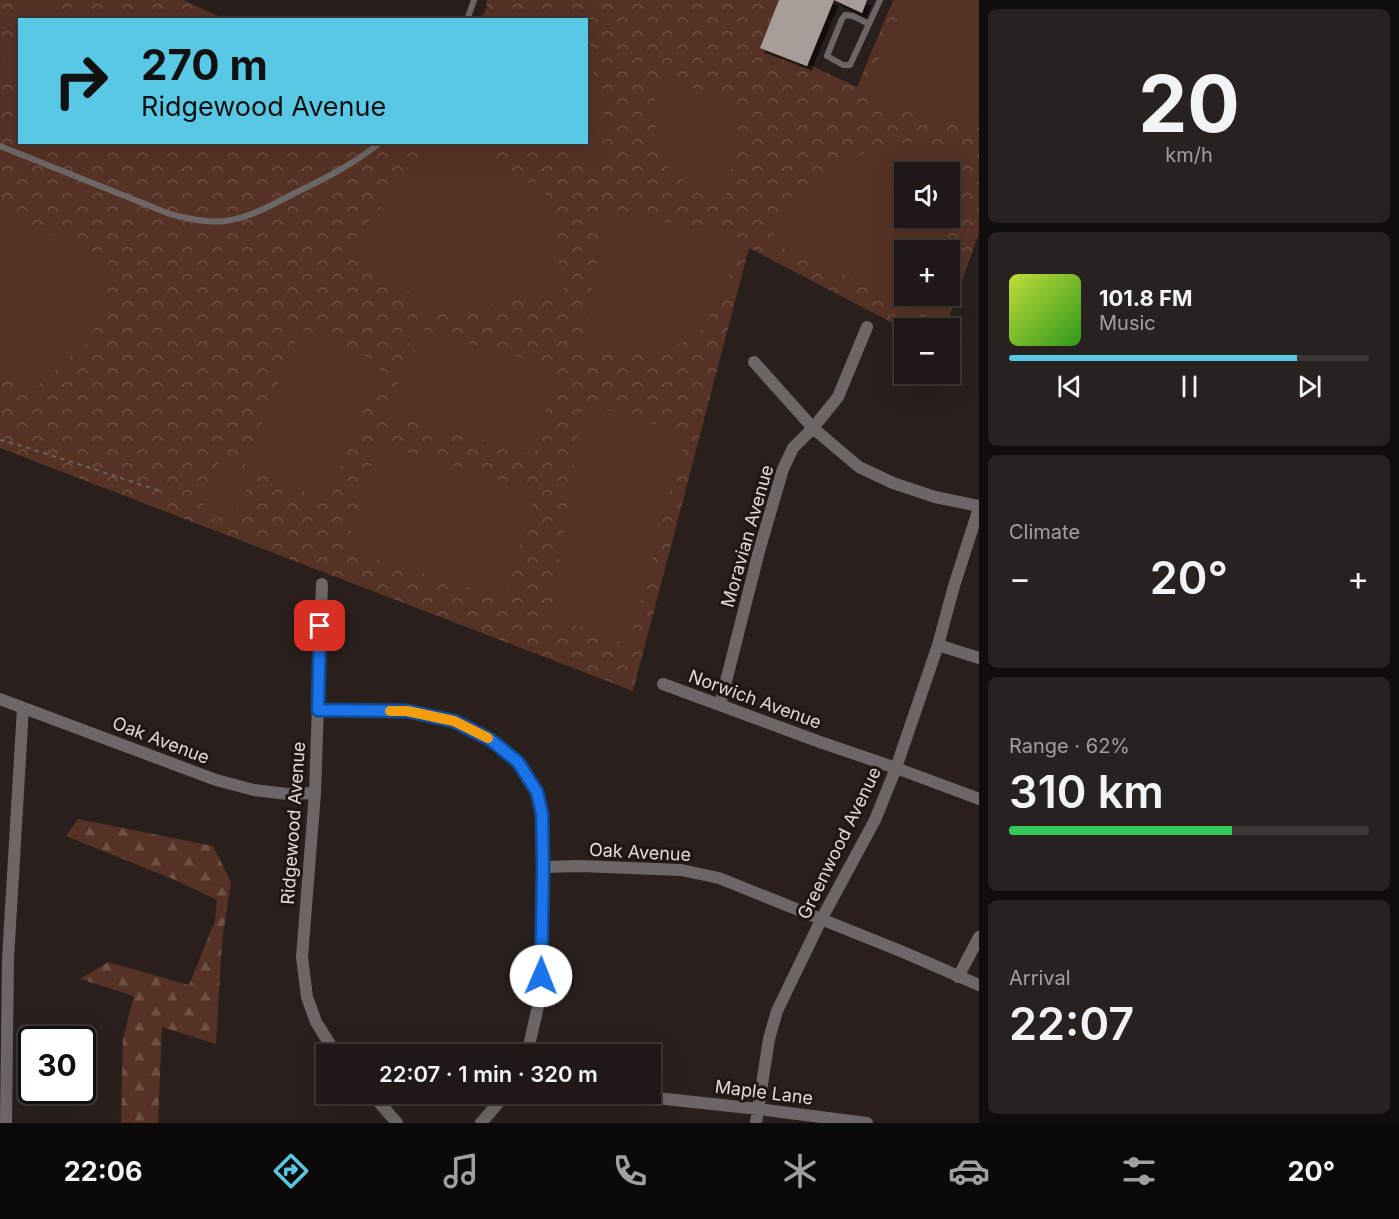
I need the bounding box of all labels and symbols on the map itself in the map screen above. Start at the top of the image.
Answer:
street label: Moravian Avenue [717,462,777,610]
pin [294,600,345,651]
street label: Norwich Avenue [686,665,824,733]
street label: Oak Avenue [110,712,212,768]
street label: Ridgewood Avenue [277,741,309,905]
street label: Greenwood Avenue [793,763,885,923]
street label: Oak Avenue [588,839,692,865]
position arrow [509,944,573,1008]
speed limit sign: 30 [18,1026,96,1104]
street label: Maple Lane [714,1076,814,1108]

